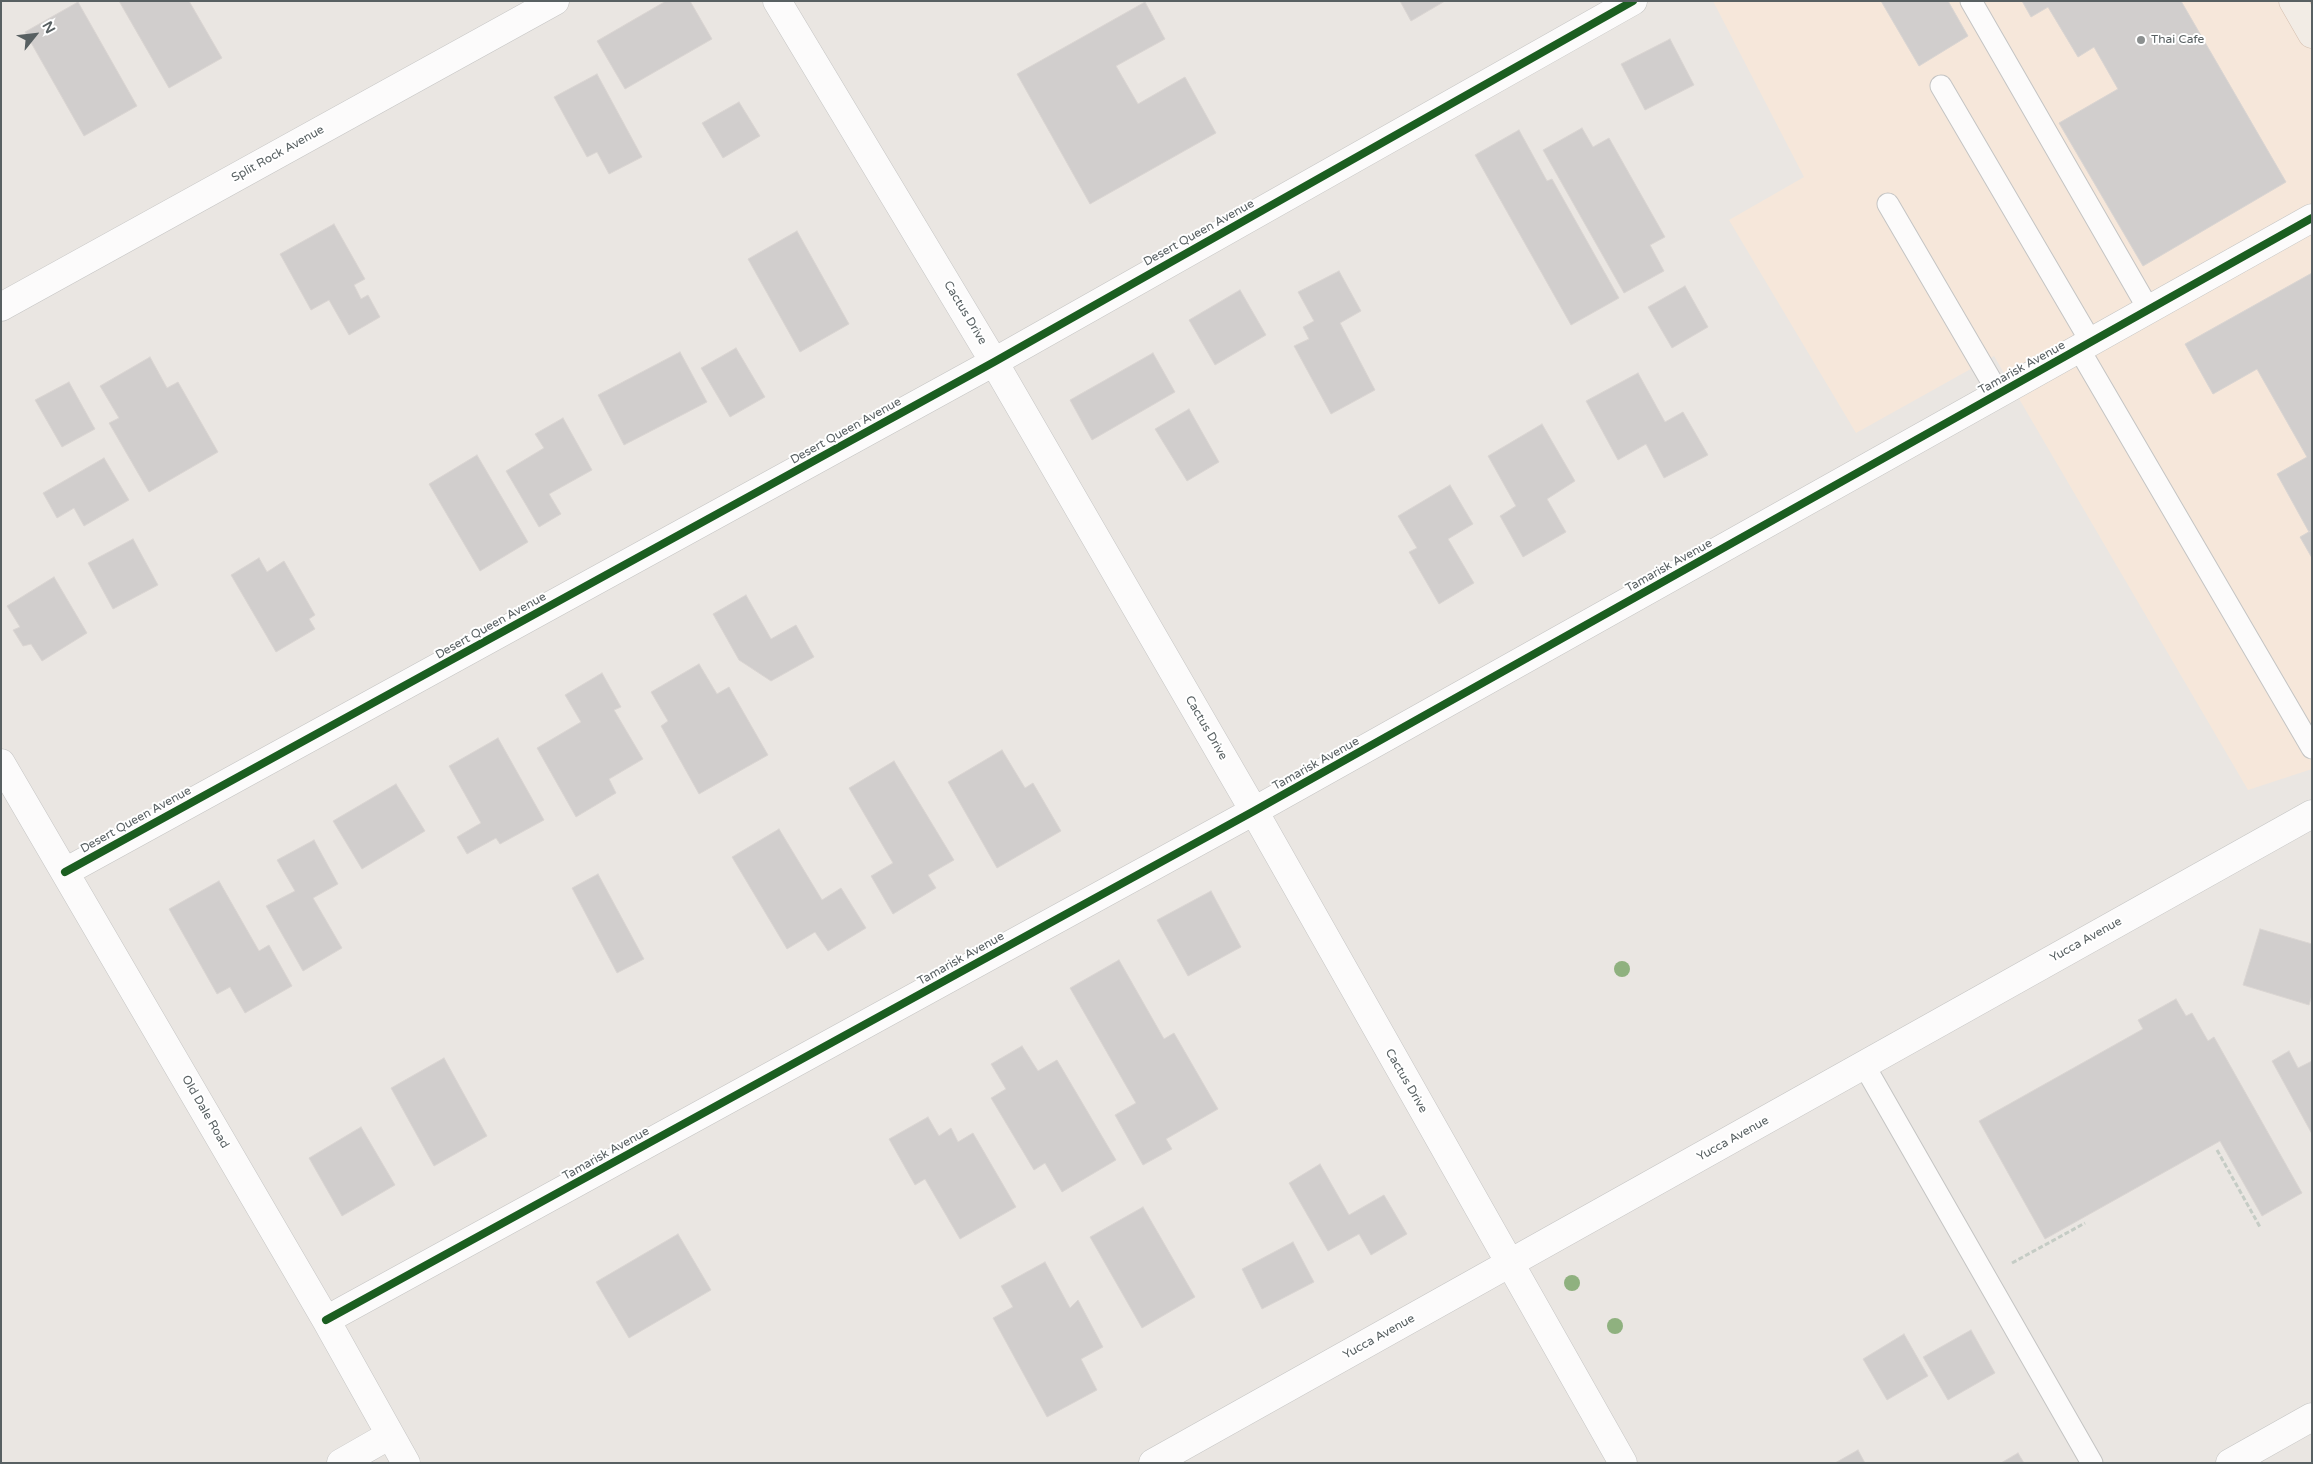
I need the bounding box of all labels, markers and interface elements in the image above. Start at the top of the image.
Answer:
north arrow [10,10,60,60]
text: N [38,18,59,37]
place label: Thai Cafe [2151,33,2204,47]
marker: Thai Cafe [2135,34,2147,46]
street label: Split Rock Avenue [229,123,327,185]
street label: Desert Queen Avenue [1141,197,1257,269]
street label: Cactus Drive [940,279,990,347]
street label: Tamarisk Avenue [1976,338,2068,398]
street label: Desert Queen Avenue [788,395,904,467]
street label: Tamarisk Avenue [1623,536,1715,596]
street label: Desert Queen Avenue [433,590,549,662]
street label: Cactus Drive [1182,693,1230,763]
street label: Tamarisk Avenue [1270,734,1362,794]
street label: Desert Queen Avenue [78,784,194,856]
street label: Yucca Avenue [2048,914,2124,966]
street label: Tamarisk Avenue [915,929,1007,989]
street label: Cactus Drive [1382,1046,1430,1116]
street label: Old Dale Road [178,1073,232,1151]
street label: Yucca Avenue [1695,1113,1771,1165]
street label: Tamarisk Avenue [560,1124,652,1184]
street label: Yucca Avenue [1341,1311,1417,1363]

